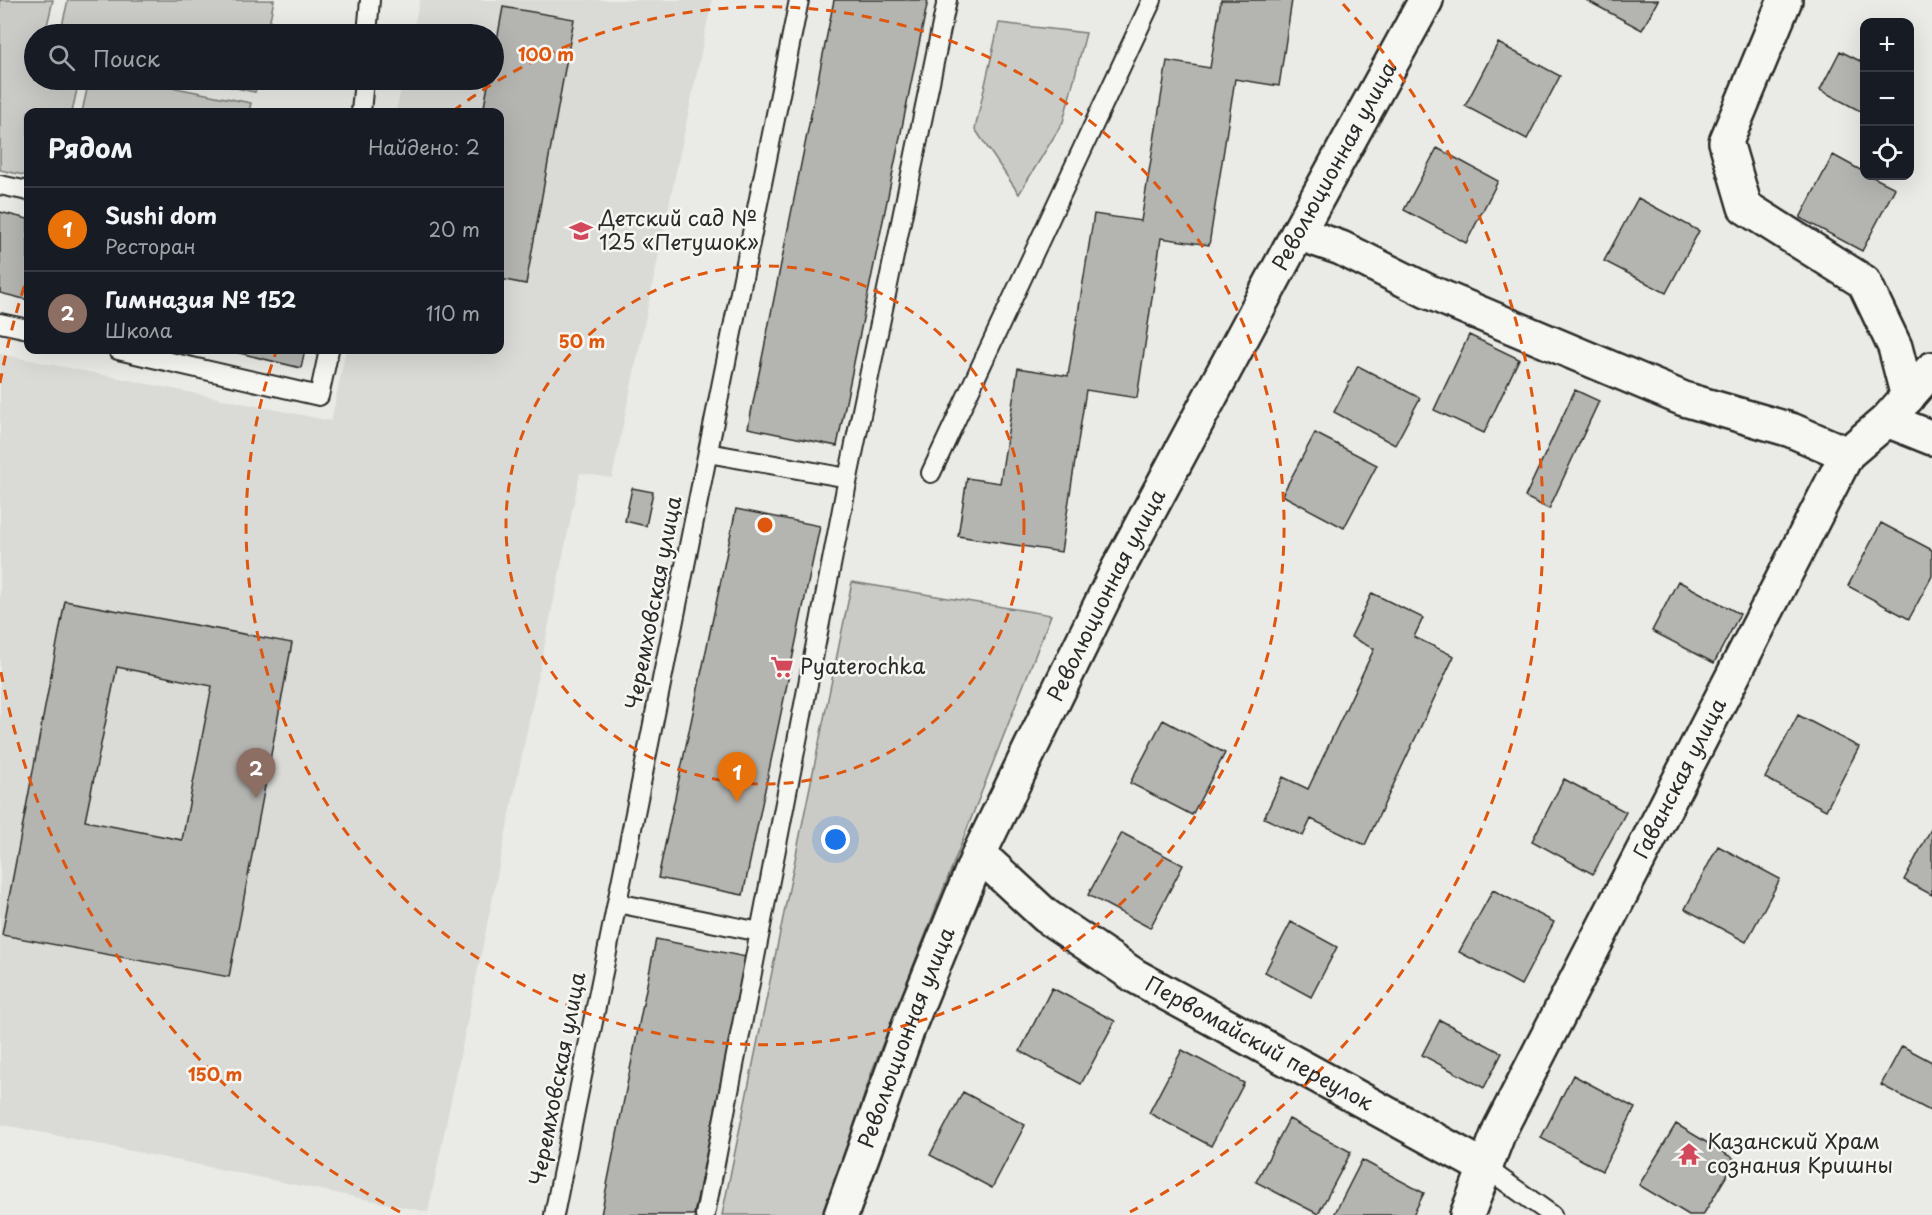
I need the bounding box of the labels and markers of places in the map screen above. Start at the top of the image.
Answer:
place label: Детский сад № 125 «Петушок» [598,201,759,257]
school or university icon: Детский сад № 125 «Петушок» [568,218,594,244]
centre of rings [755,515,775,535]
place label: Pyaterochka [800,649,925,681]
supermarket icon: Pyaterochka [769,654,795,680]
pin: 2 [236,748,276,798]
pin: 1 [718,752,756,802]
place label: Казанский Храм сознания Кришны [1707,1124,1893,1180]
temple icon: Казанский Храм сознания Кришны [1676,1141,1702,1167]

